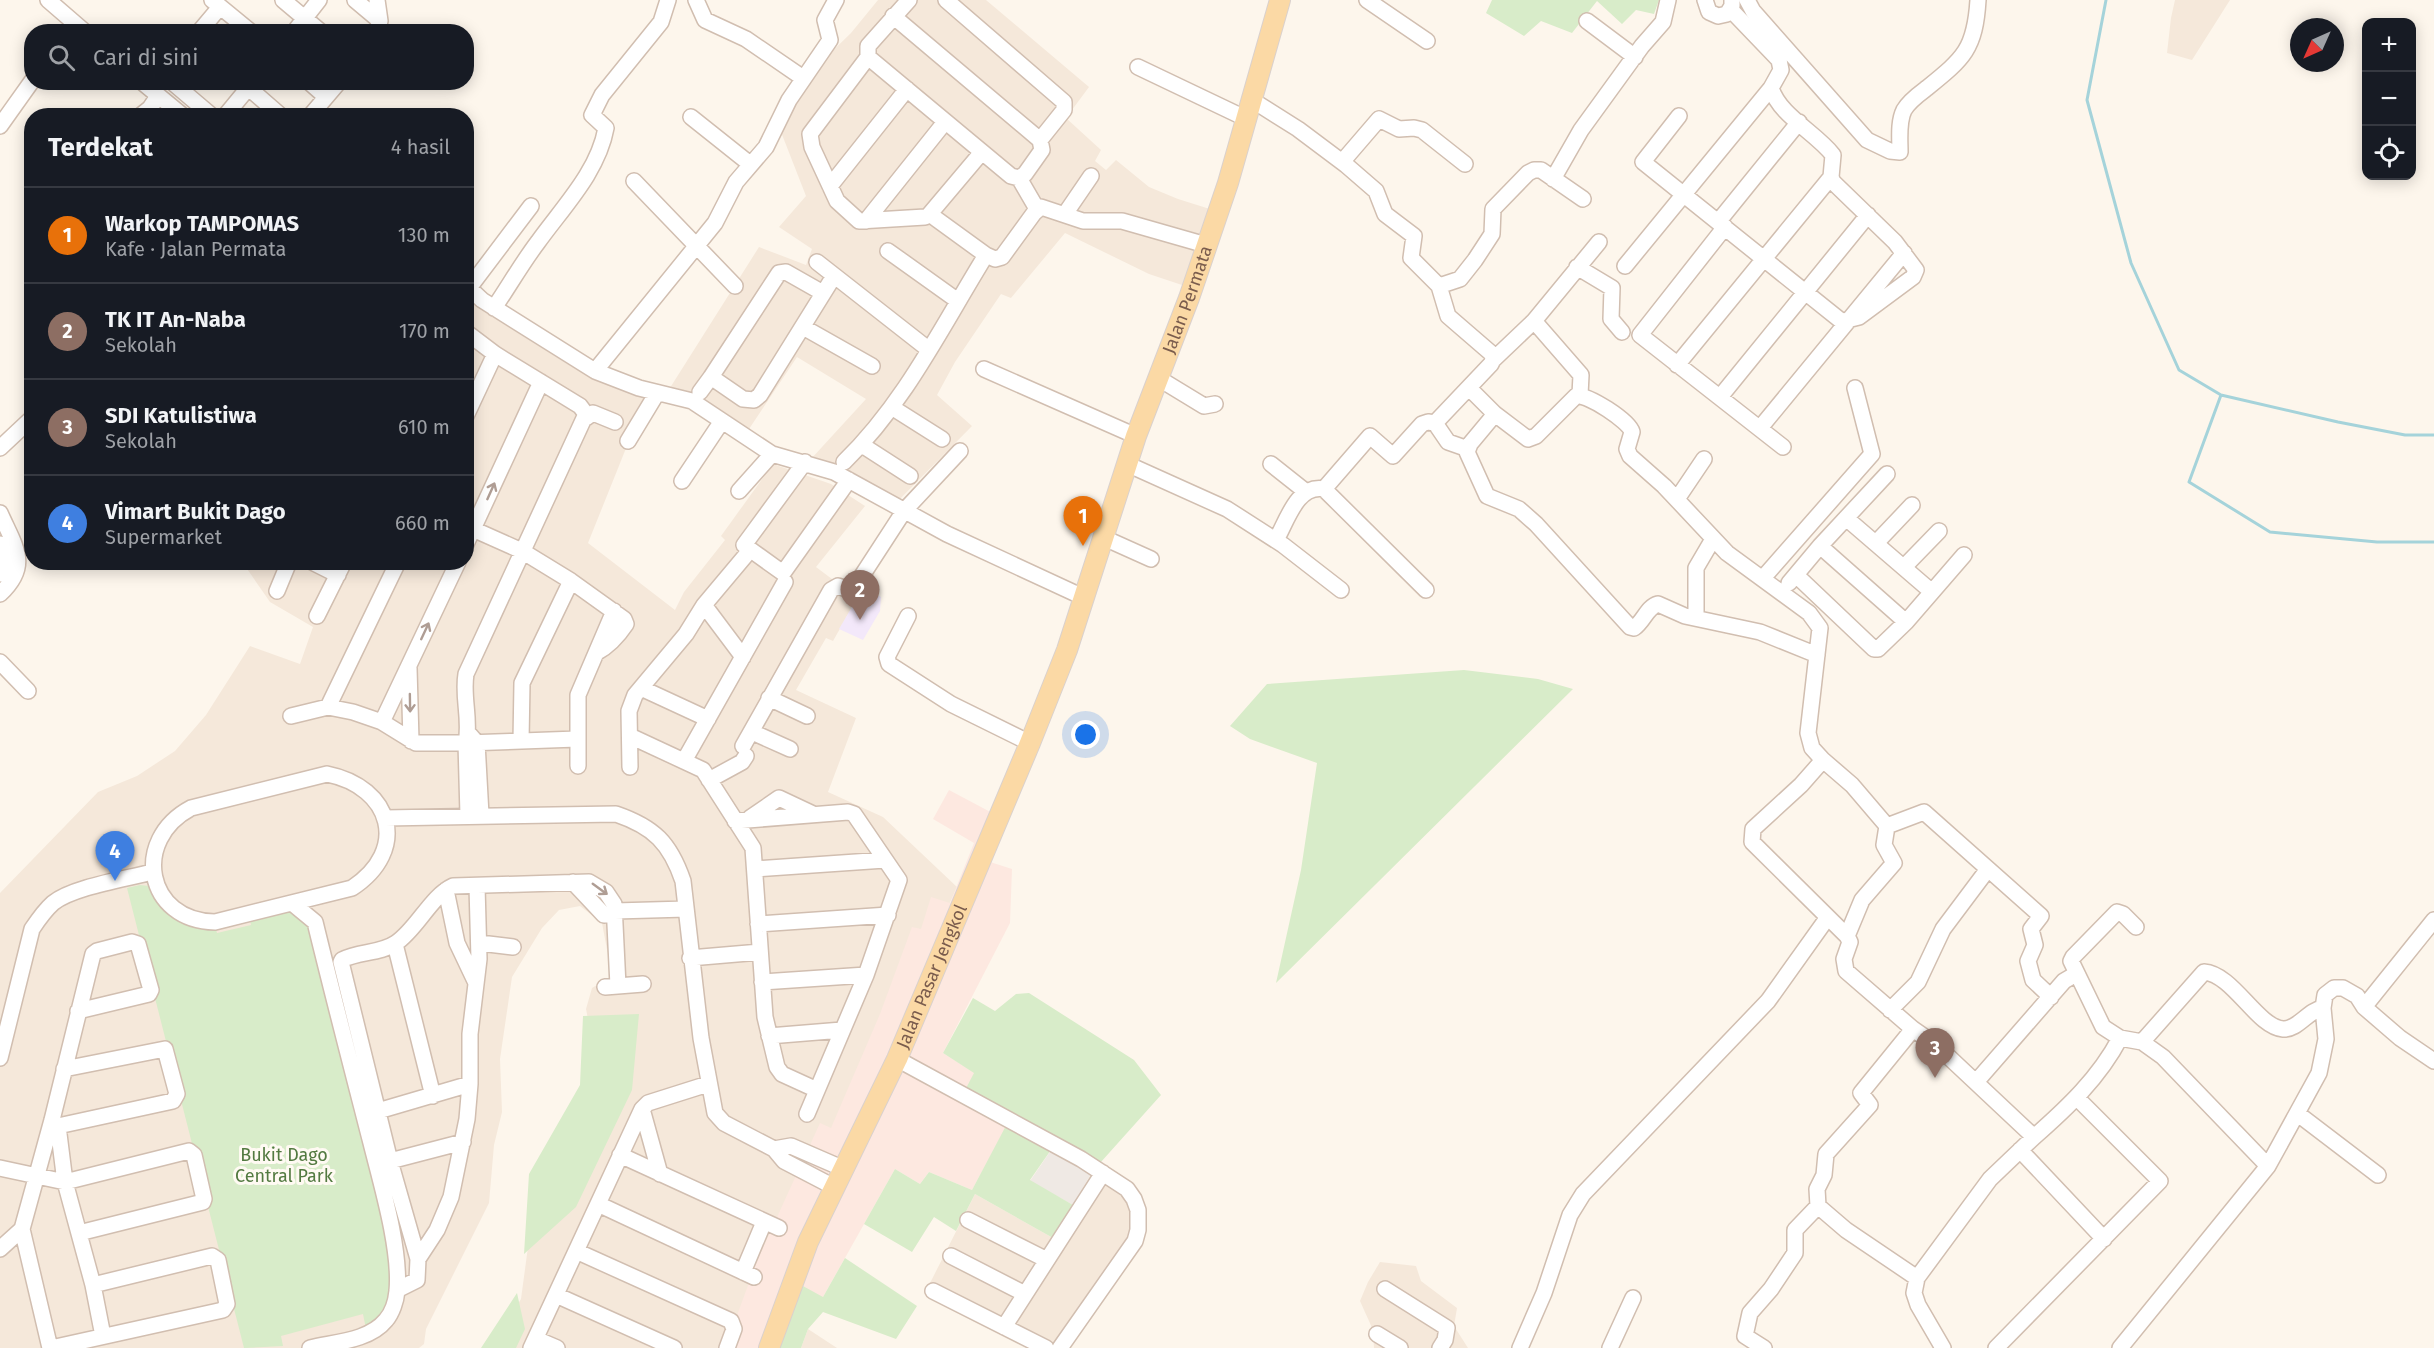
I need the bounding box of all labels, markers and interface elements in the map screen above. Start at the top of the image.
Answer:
north arrow [2290,18,2344,72]
map controls [2362,18,2416,180]
button: + [2362,18,2416,72]
search box [24,24,474,90]
icon: search [45,41,78,74]
text: Cari di sini [93,44,198,71]
button: − [2362,72,2416,126]
button: locate [2362,126,2416,180]
text: Terdekat [48,132,153,163]
text: 4 hasil [391,135,450,159]
text: Warkop TAMPOMAS [105,210,299,237]
text: 1 [63,223,72,247]
text: 130 m [398,223,450,247]
text: Kafe · Jalan Permata [105,237,286,261]
street label: Jalan Permata [1158,243,1217,357]
text: TK IT An-Naba [105,306,246,333]
text: 2 [62,319,73,343]
text: 170 m [399,319,450,343]
text: Sekolah [105,333,177,357]
text: SDI Katulistiwa [105,402,257,429]
text: 3 [62,415,73,439]
text: 610 m [398,415,450,439]
text: Sekolah [105,429,177,453]
one-way arrow [486,482,497,500]
pin: 1 [1064,496,1102,546]
text: Vimart Bukit Dago [105,498,286,525]
text: 4 [62,511,73,535]
text: 660 m [395,511,450,535]
text: Supermarket [105,525,222,549]
pin: 2 [840,570,880,620]
one-way arrow [420,623,432,641]
one-way arrow [404,693,416,713]
your location [1071,720,1100,749]
pin: 4 [96,832,134,881]
one-way arrow [591,883,607,895]
street label: Jalan Pasar Jengkol [892,901,972,1052]
pin: 3 [1916,1028,1954,1078]
park label: Bukit Dago Central Park [235,1144,334,1187]

